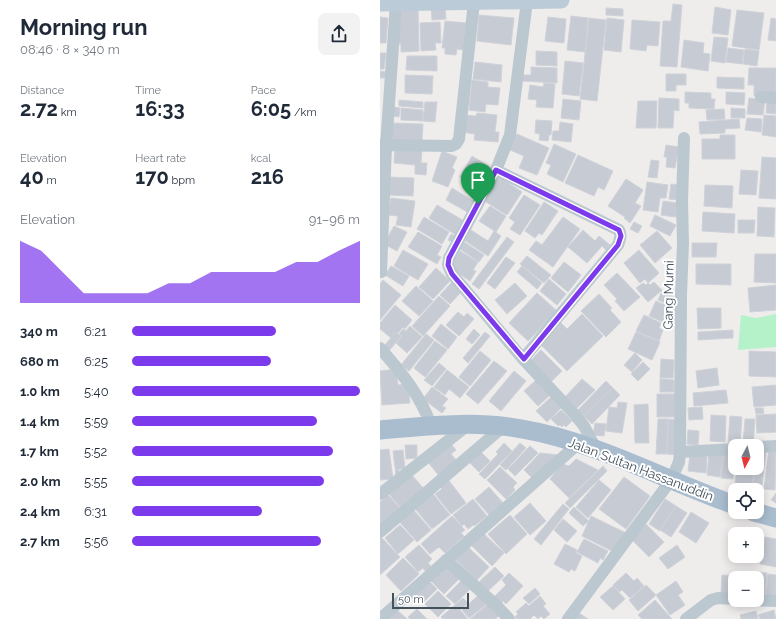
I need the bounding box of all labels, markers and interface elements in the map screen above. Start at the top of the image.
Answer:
button: share [318,13,360,55]
text: Morning run [20,14,148,40]
text: 08:46 · 8 × 340 m [20,42,120,57]
text: Distance [20,84,64,97]
text: Time [135,84,161,97]
text: Pace [251,84,276,97]
text: 2.72 [20,97,58,121]
text: 16:33 [135,97,185,121]
text: 6:05 [251,97,291,121]
text: km [58,106,77,119]
text: /km [291,106,317,119]
text: Elevation [20,152,67,165]
text: Heart rate [135,152,186,165]
text: kcal [251,152,271,165]
pin [461,163,495,204]
text: 40 [20,165,44,189]
text: 170 [135,165,169,189]
text: 216 [251,165,284,189]
icon: arrive [467,169,489,191]
text: m [44,174,57,187]
text: bpm [169,174,195,187]
text: Elevation [20,212,75,227]
text: 91–96 m [309,212,360,227]
street label: Gang Murni [660,260,677,330]
text: 340 m [20,324,58,339]
text: 6:21 [84,324,107,339]
text: 680 m [20,354,59,369]
text: 6:25 [84,354,108,369]
text: 1.0 km [20,384,60,399]
text: 5:40 [84,384,109,399]
text: 1.4 km [20,414,59,429]
text: 5:59 [84,414,108,429]
street label: Jalan Sultan Hassanuddin [566,435,716,504]
north arrow [728,439,764,475]
map controls [728,439,764,607]
text: 1.7 km [20,444,59,459]
text: 5:52 [84,444,107,459]
text: 2.0 km [20,474,61,489]
text: 5:55 [84,474,108,489]
button: locate [728,483,764,519]
text: 2.4 km [20,504,60,519]
text: 6:31 [84,504,107,519]
button: + [728,527,764,563]
text: 2.7 km [20,534,60,549]
text: 5:56 [84,534,108,549]
button: − [728,571,764,607]
scale bar [392,591,469,610]
text: 50 m [398,593,424,606]

